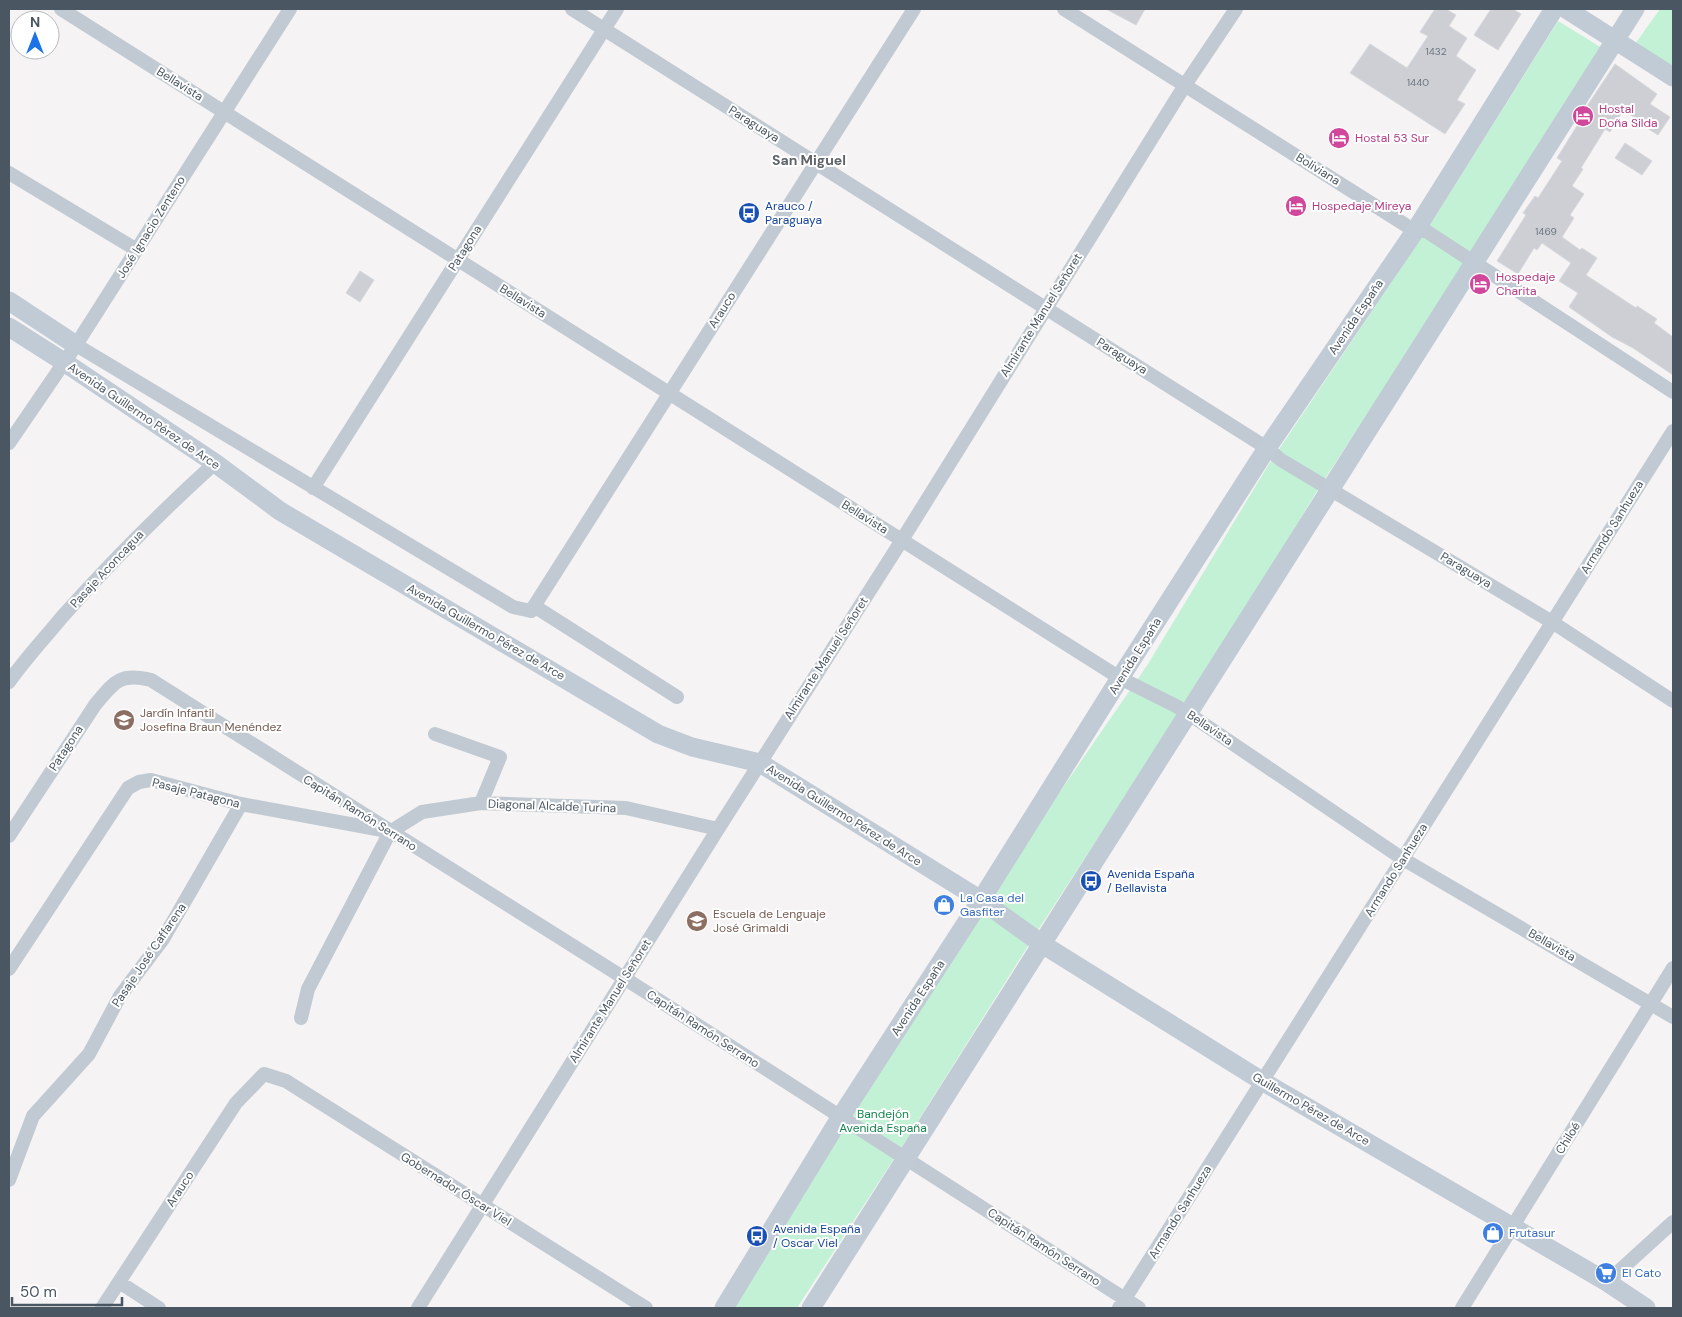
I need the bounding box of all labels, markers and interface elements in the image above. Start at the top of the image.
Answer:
north arrow [10,10,60,60]
text: N [30,13,40,31]
house number: 1432 [1426,45,1447,58]
street label: Bellavista [154,63,206,105]
house number: 1440 [1407,76,1429,89]
place label: Hostal Doña Silda [1599,101,1658,131]
street label: Paraguaya [726,102,782,146]
hotel icon: Hostal Doña Silda [1571,104,1595,128]
hotel icon: Hostal 53 Sur [1327,126,1351,150]
place label: Hostal 53 Sur [1355,130,1430,146]
street label: Boliviana [1293,149,1343,189]
district label: San Miguel [772,151,846,169]
street label: José Ignacio Zenteno [113,173,189,281]
hotel icon: Hospedaje Mireya [1284,194,1308,218]
place label: Arauco / Paraguaya [765,198,822,228]
place label: Hospedaje Mireya [1312,198,1411,214]
bus stop icon: Arauco / Paraguaya [737,201,761,225]
street label: Patagona [445,222,485,274]
house number: 1469 [1535,225,1557,238]
street label: Almirante Manuel Señoret [996,250,1086,380]
place label: Hospedaje Charita [1496,269,1556,299]
hotel icon: Hospedaje Charita [1468,272,1492,296]
street label: Avenida España [1325,276,1387,358]
street label: Bellavista [497,280,549,322]
street label: Arauco [705,289,739,331]
street label: Paraguaya [1094,334,1150,378]
street label: Avenida Guillermo Pérez de Arce [65,359,223,473]
street label: Armando Sanhueza [1577,477,1647,577]
street label: Bellavista [839,496,891,538]
street label: Pasaje Aconcagua [67,527,147,611]
street label: Paraguaya [1437,548,1495,592]
street label: Avenida Guillermo Pérez de Arce [404,580,568,684]
street label: Almirante Manuel Señoret [780,593,872,722]
street label: Avenida España [1105,615,1165,697]
place label: Jardín Infantil Josefina Braun Menéndez [140,705,282,735]
street label: Bellavista [1184,707,1236,749]
school or university icon: Jardín Infantil Josefina Braun Menéndez [112,708,136,732]
street label: Patagona [45,722,87,774]
street label: Avenida Guillermo Pérez de Arce [763,760,925,870]
street label: Capitán Ramón Serrano [300,771,420,855]
street label: Pasaje Patagona [150,774,242,812]
street label: Diagonal Alcalde Turina [488,796,616,816]
street label: Armando Sanhueza [1361,820,1431,920]
place label: Avenida España / Bellavista [1107,866,1194,896]
bus stop icon: Avenida España / Bellavista [1079,869,1103,893]
place label: La Casa del Gasfiter [960,890,1024,920]
shop icon: La Casa del Gasfiter [932,893,956,917]
street label: Pasaje José Caffarena [108,900,190,1010]
place label: Escuela de Lenguaje José Grimaldi [713,906,826,936]
school or university icon: Escuela de Lenguaje José Grimaldi [685,909,709,933]
street label: Bellavista [1526,925,1578,965]
street label: Almirante Manuel Señoret [565,936,655,1066]
street label: Avenida España [887,957,949,1039]
street label: Capitán Ramón Serrano [644,987,762,1071]
street label: Guillermo Pérez de Arce [1249,1069,1373,1149]
park label: Bandejón Avenida España [839,1106,927,1136]
street label: Chiloé [1552,1119,1584,1157]
street label: Gobernador Óscar Viel [398,1148,514,1230]
street label: Armando Sanhueza [1145,1162,1215,1262]
street label: Arauco [162,1168,198,1210]
street label: Capitán Ramón Serrano [985,1205,1103,1289]
place label: Avenida España / Oscar Viel [773,1221,860,1251]
shop icon: Frutasur [1481,1221,1505,1245]
bus stop icon: Avenida España / Oscar Viel [745,1224,769,1248]
place label: Frutasur [1509,1225,1556,1241]
supermarket icon: El Cato [1594,1261,1618,1285]
place label: El Cato [1622,1265,1661,1281]
scale bar [12,1274,122,1306]
text: 50 m [20,1282,57,1302]

